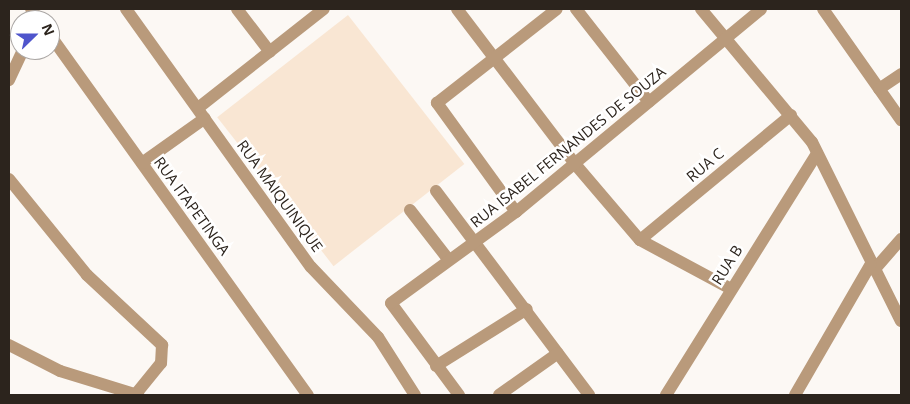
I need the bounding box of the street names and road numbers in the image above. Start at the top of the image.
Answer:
street label: RUA ISABEL FERNANDES DE SOUZA [467,63,669,231]
street label: RUA MAIQUINIQUE [233,137,327,255]
street label: RUA C [683,144,727,186]
street label: RUA ITAPETINGA [150,153,234,259]
street label: RUA B [708,242,746,288]

